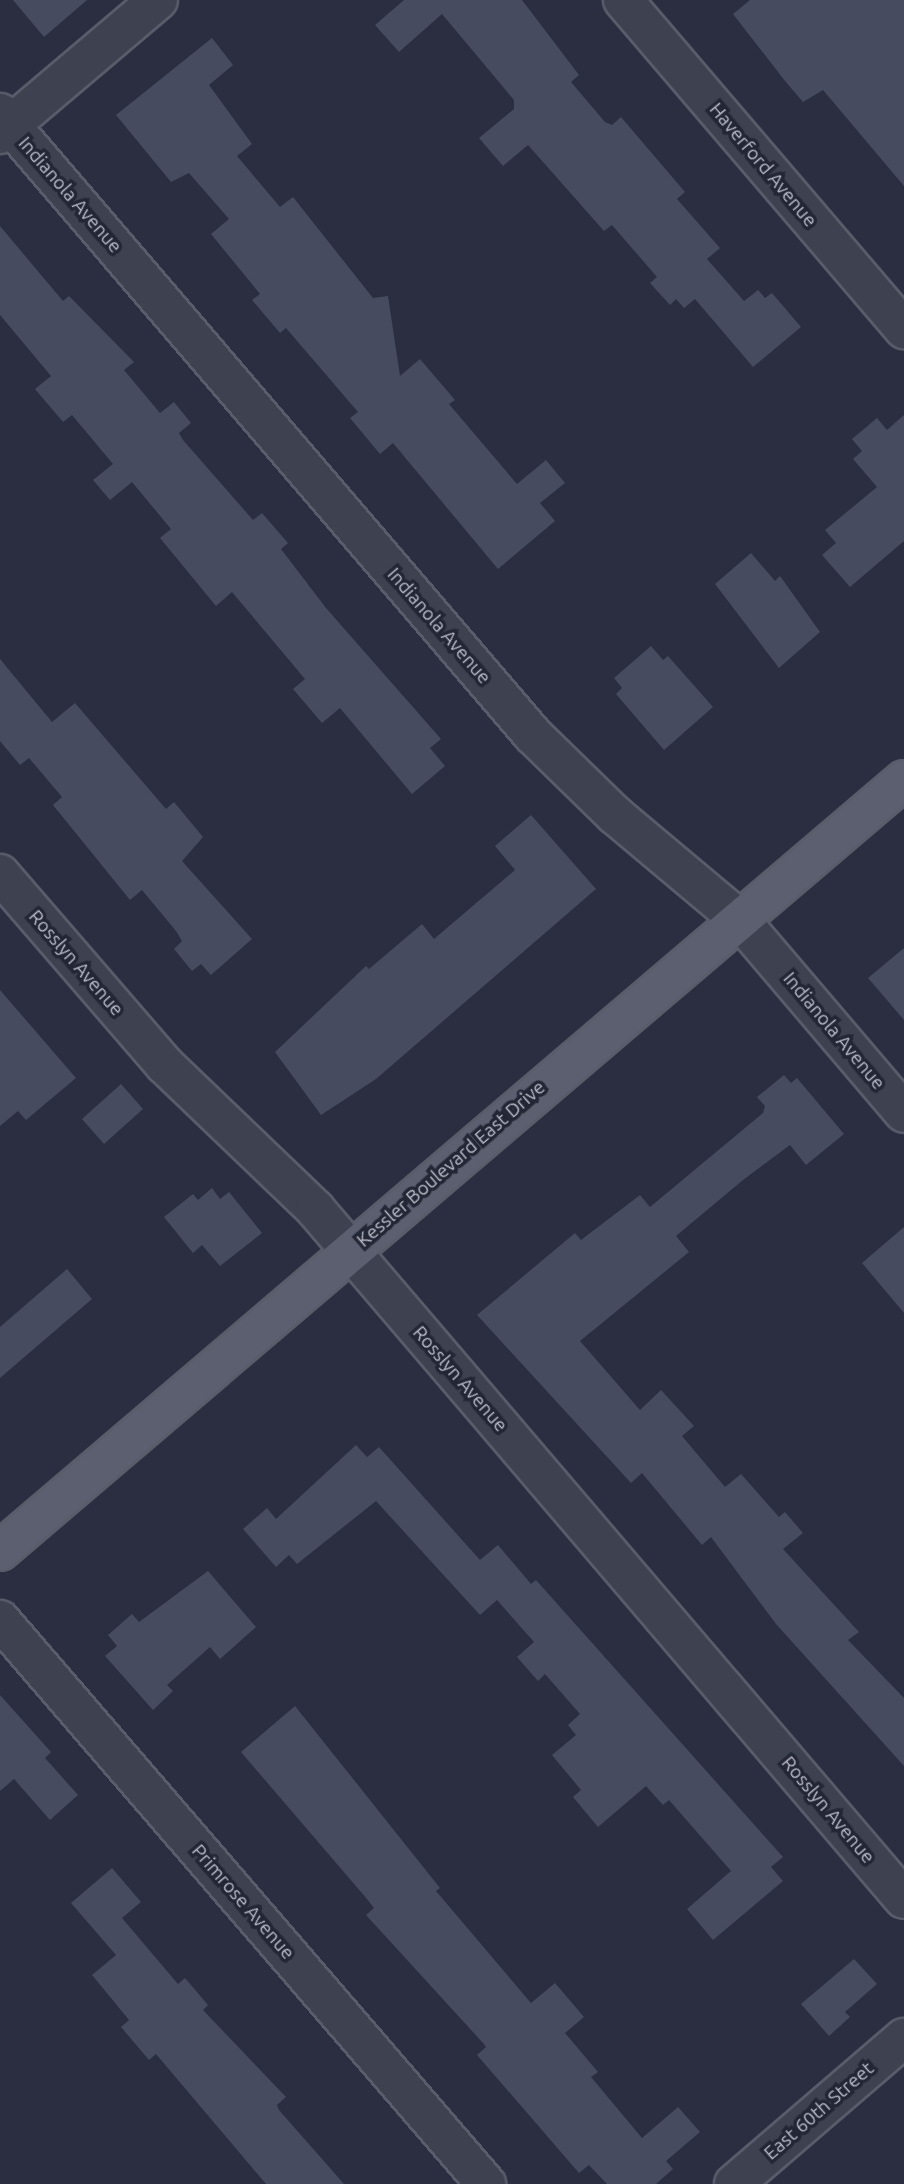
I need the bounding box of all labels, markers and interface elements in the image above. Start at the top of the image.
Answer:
street label: Haverford Avenue [704,98,822,232]
street label: Indianola Avenue [13,132,127,258]
street label: Indianola Avenue [382,563,496,689]
street label: Rosslyn Avenue [24,905,128,1021]
street label: Indianola Avenue [778,968,890,1094]
street label: Kessler Boulevard East Drive [352,1076,550,1252]
street label: Rosslyn Avenue [408,1321,512,1437]
street label: Rosslyn Avenue [777,1752,879,1868]
street label: Primrose Avenue [187,1840,299,1964]
street label: East 60th Street [760,2057,878,2165]

